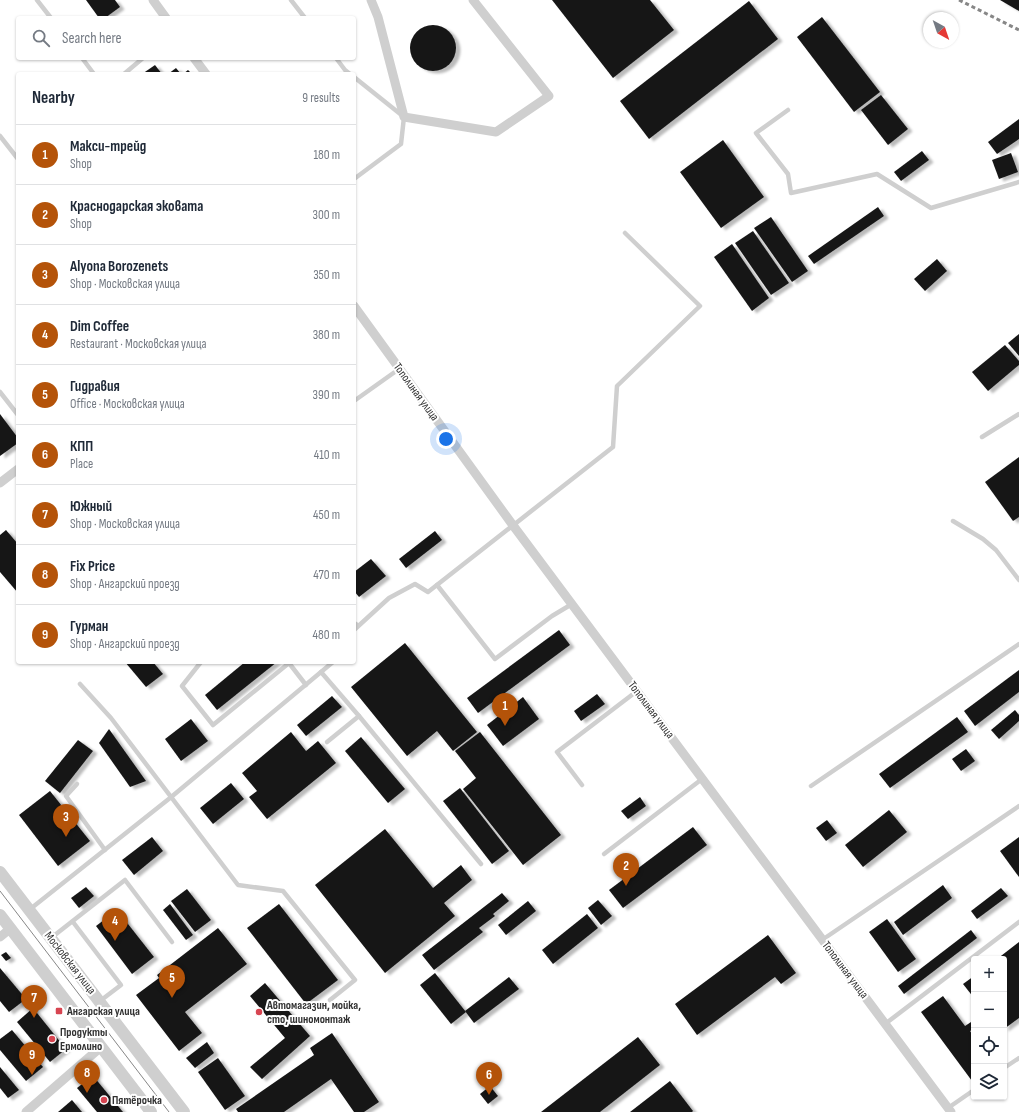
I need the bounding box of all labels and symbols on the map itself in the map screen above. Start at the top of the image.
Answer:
north arrow [923,12,959,48]
street label: Тополиная улица [390,360,442,424]
your location [436,429,456,449]
street label: Тополиная улица [625,678,678,742]
pin: 1 [492,693,518,726]
pin: 3 [53,804,79,837]
pin: 2 [613,853,639,886]
pin: 4 [102,908,128,941]
street label: Московская улица [41,929,99,998]
street label: Тополиная улица [819,938,872,1002]
pin: 5 [159,965,185,998]
pin: 7 [21,985,47,1018]
place label: Автомагазин, мойка, сто, шиномонтаж [266,998,361,1027]
place label: Ангарская улица [66,1004,140,1019]
marker: Ангарская улица [54,1006,64,1016]
marker: Автомагазин, мойка, сто, шиномонтаж [254,1007,264,1017]
place label: Продукты Ермолино [60,1025,107,1054]
marker: Продукты Ермолино [47,1034,57,1044]
pin: 9 [19,1042,45,1075]
pin: 8 [74,1060,100,1093]
pin: 6 [476,1062,502,1095]
place label: Пятёрочка [112,1093,162,1108]
marker: Пятёрочка [99,1095,109,1105]

